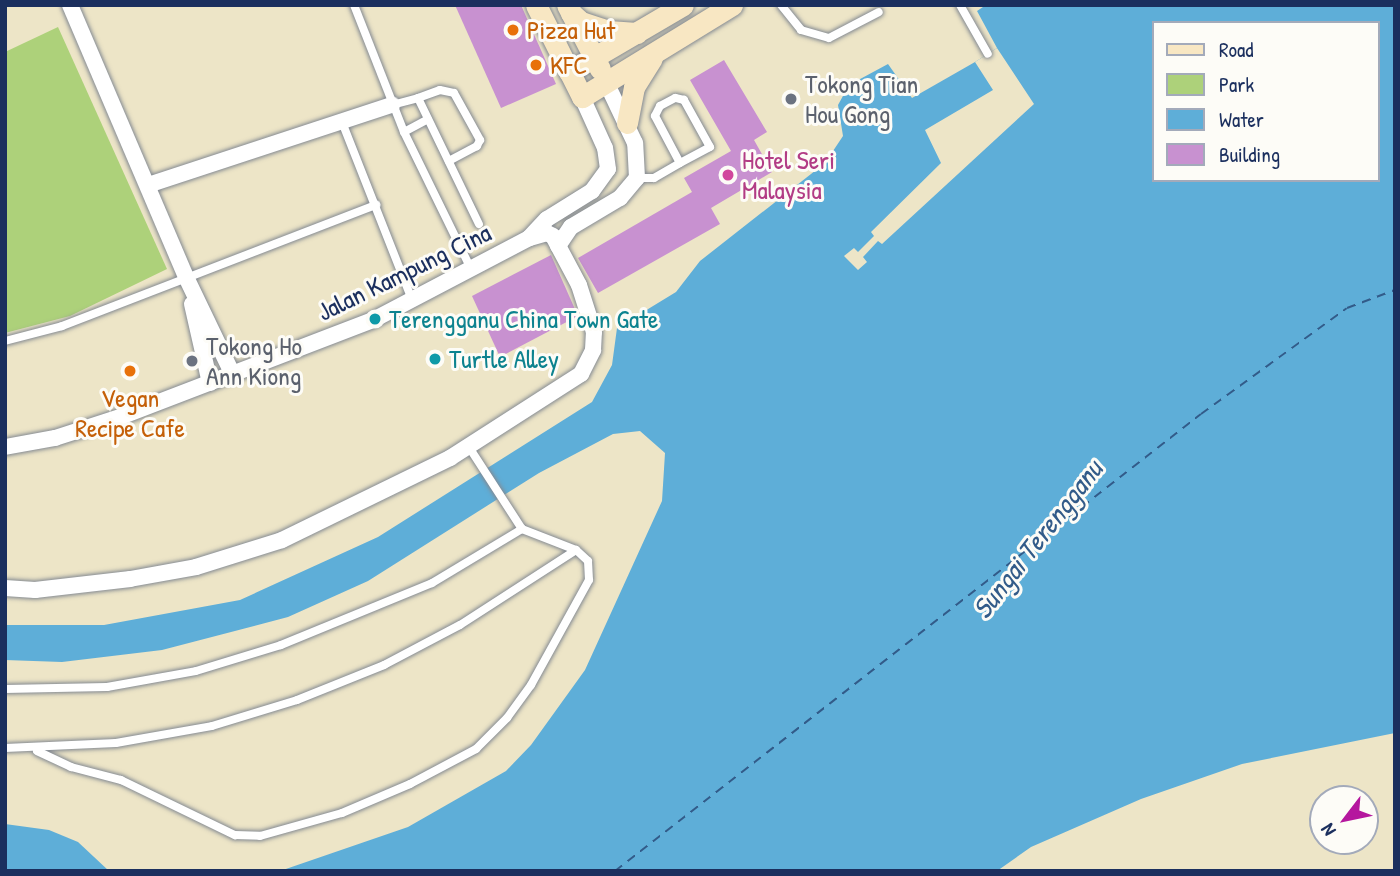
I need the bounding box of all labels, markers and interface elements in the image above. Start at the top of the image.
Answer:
place label: Pizza Hut [527,14,615,46]
legend [1152,21,1379,182]
marker: Pizza Hut [505,22,521,38]
text: Road [1219,35,1253,64]
place label: KFC [550,49,588,81]
marker: KFC [528,57,544,73]
place label: Tokong Tian Hou Gong [805,68,918,130]
text: Park [1219,70,1254,99]
marker: Tokong Tian Hou Gong [783,91,799,107]
text: Water [1219,105,1264,134]
text: Building [1219,140,1280,169]
place label: Hotel Seri Malaysia [742,144,835,206]
marker: Hotel Seri Malaysia [720,167,736,183]
street label: Jalan Kampung Cina [312,217,496,327]
place label: Terengganu China Town Gate [389,303,658,335]
marker: Terengganu China Town Gate [367,311,383,327]
place label: Tokong Ho Ann Kiong [206,330,302,392]
place label: Turtle Alley [449,343,559,375]
marker: Turtle Alley [427,351,443,367]
marker: Tokong Ho Ann Kiong [184,353,200,369]
marker: Vegan Recipe Cafe [122,363,138,379]
place label: Vegan Recipe Cafe [75,382,185,444]
water label: Sungai Terengganu [965,453,1109,625]
north arrow [1309,785,1379,855]
text: N [1314,819,1342,841]

